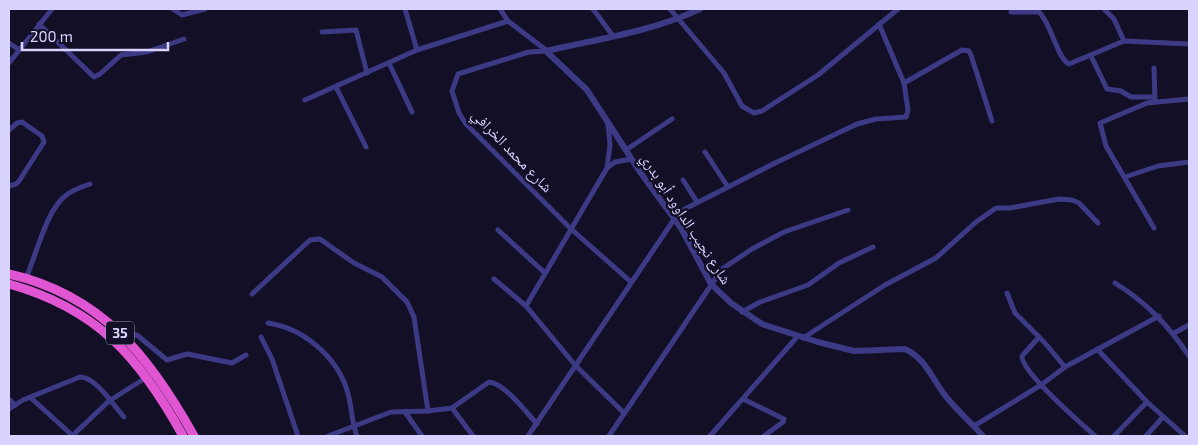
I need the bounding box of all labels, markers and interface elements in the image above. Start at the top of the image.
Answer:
scale bar [22,20,169,52]
text: 200 m [30,27,73,45]
street label: شارع محمد الخرافي [466,105,557,198]
street label: شارع نجيب الداوود أبو بدري [635,150,736,289]
road number: 35 [106,322,134,344]

